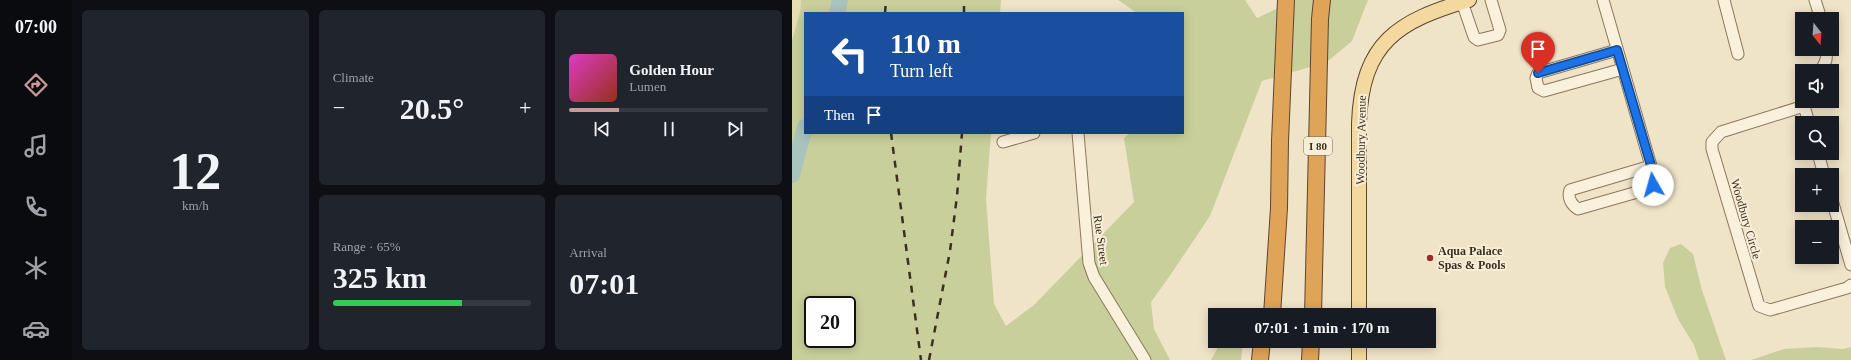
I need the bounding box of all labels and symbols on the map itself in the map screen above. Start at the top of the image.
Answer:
north arrow [1795,12,1839,56]
pin [1521,32,1555,73]
street label: Woodbury Avenue [1353,95,1369,185]
road number: I 80 [1304,137,1332,155]
position arrow [1632,164,1674,206]
street label: Woodbury Circle [1728,177,1764,261]
street label: Rue Street [1091,214,1112,267]
place label: Aqua Palace Spas & Pools [1438,244,1506,272]
marker: Aqua Palace Spas & Pools [1425,253,1435,263]
speed limit sign: 20 [804,296,856,348]

